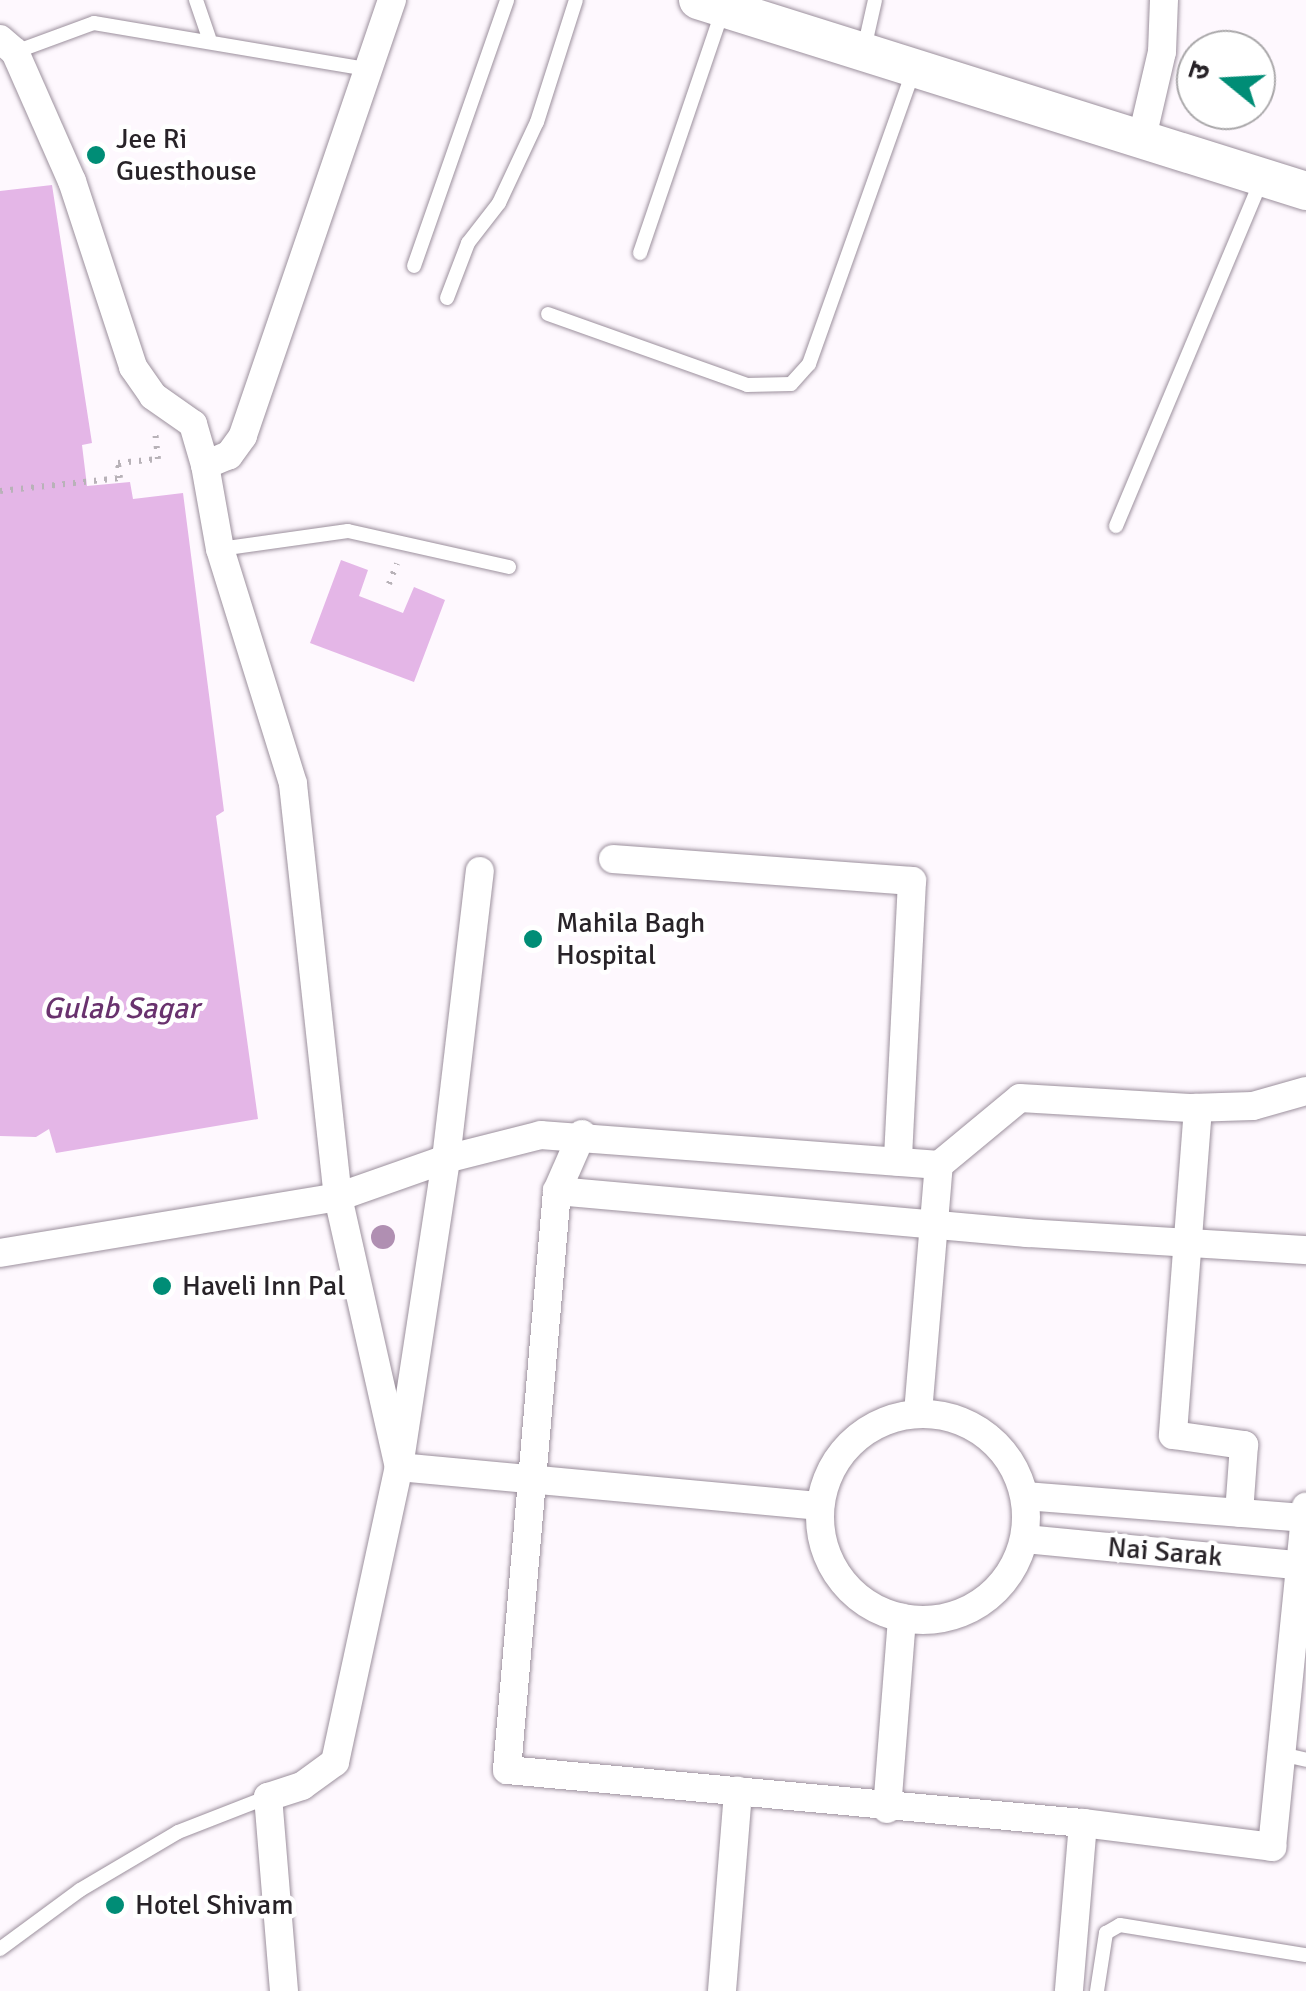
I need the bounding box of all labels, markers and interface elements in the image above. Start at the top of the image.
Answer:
north arrow [1176,30,1276,130]
text: उ [1181,58,1218,84]
place label: Jee Ri Guesthouse [116,122,257,188]
marker: Jee Ri Guesthouse [85,144,107,166]
place label: Mahila Bagh Hospital [556,906,705,972]
marker: Mahila Bagh Hospital [520,926,546,952]
water label: Gulab Sagar [43,991,199,1027]
place label: Haveli Inn Pal [182,1269,345,1303]
marker: Haveli Inn Pal [151,1275,173,1297]
street label: Nai Sarak [1106,1530,1224,1574]
place label: Hotel Shivam [135,1888,293,1922]
marker: Hotel Shivam [104,1894,126,1916]

